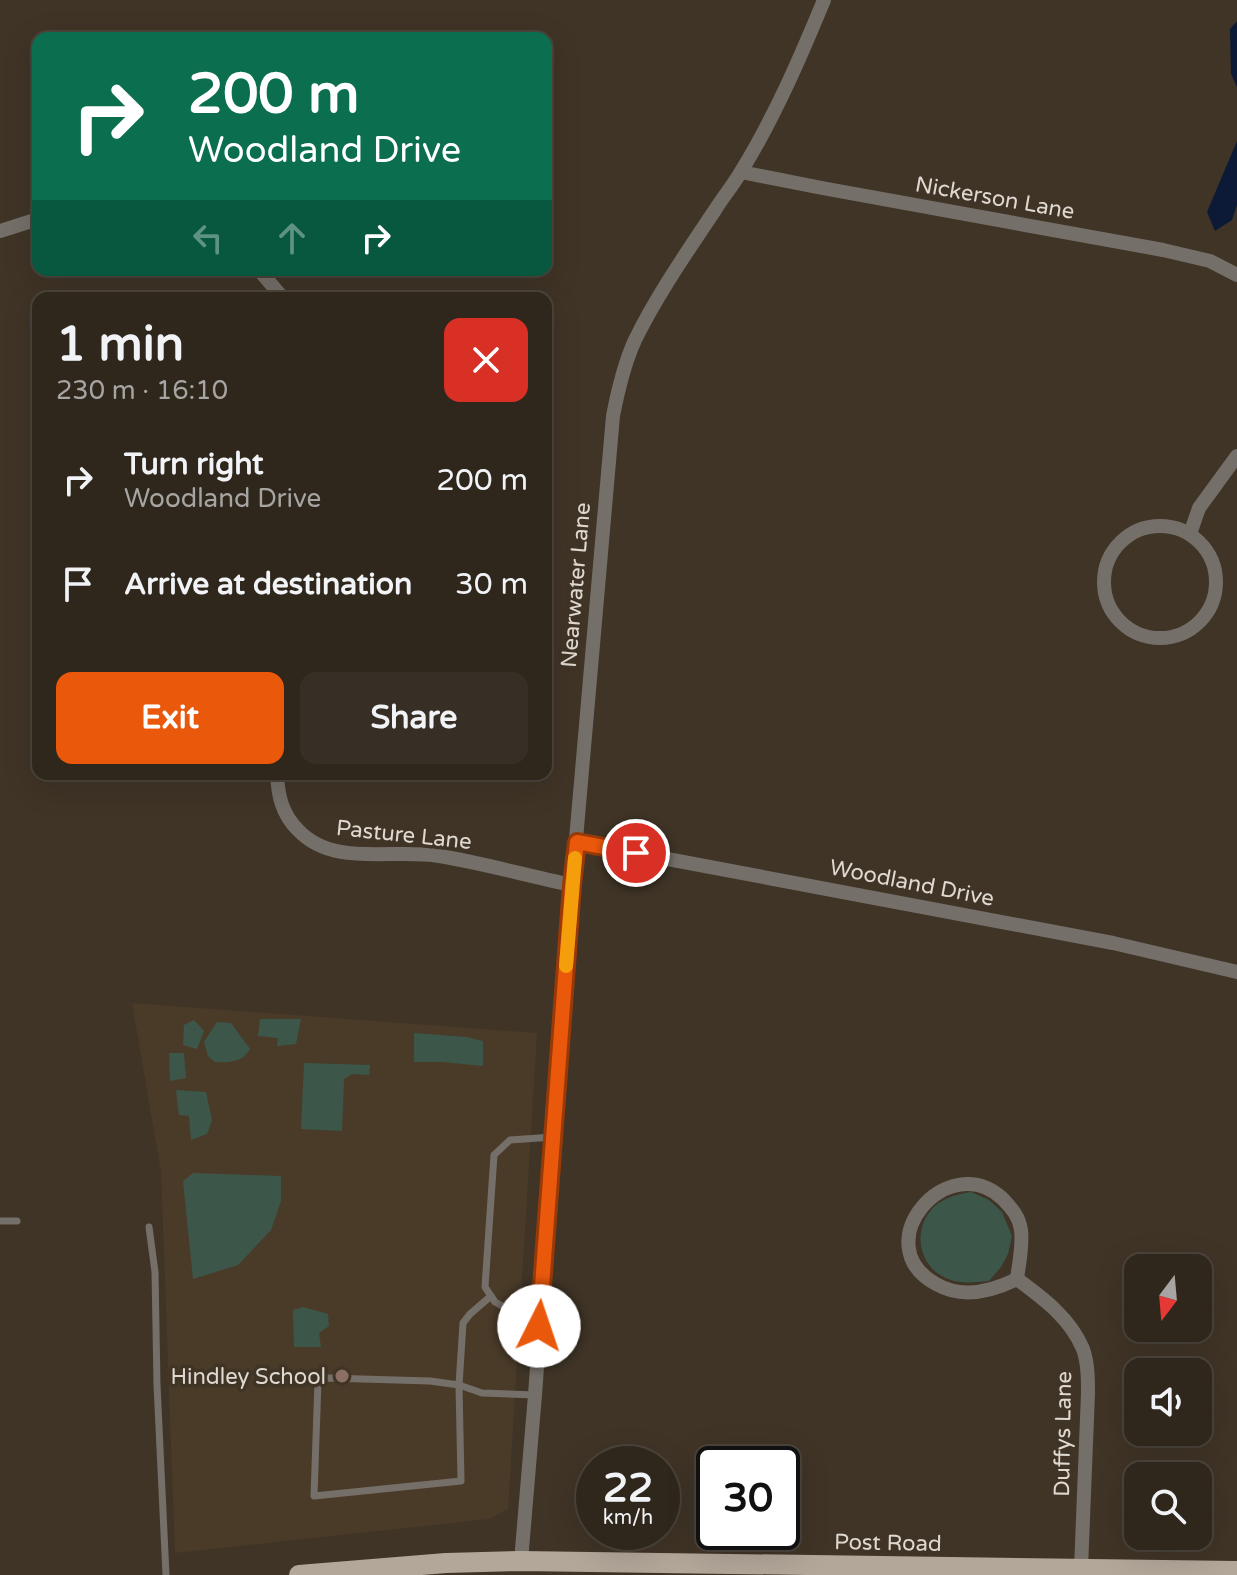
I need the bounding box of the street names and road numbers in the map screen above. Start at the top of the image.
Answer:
street label: Nickerson Lane [913,171,1076,225]
street label: Nearwater Lane [556,501,596,669]
street label: Pasture Lane [335,815,473,855]
street label: Woodland Drive [827,854,996,912]
street label: Duffys Lane [1049,1371,1077,1497]
street label: Post Road [834,1529,942,1557]

